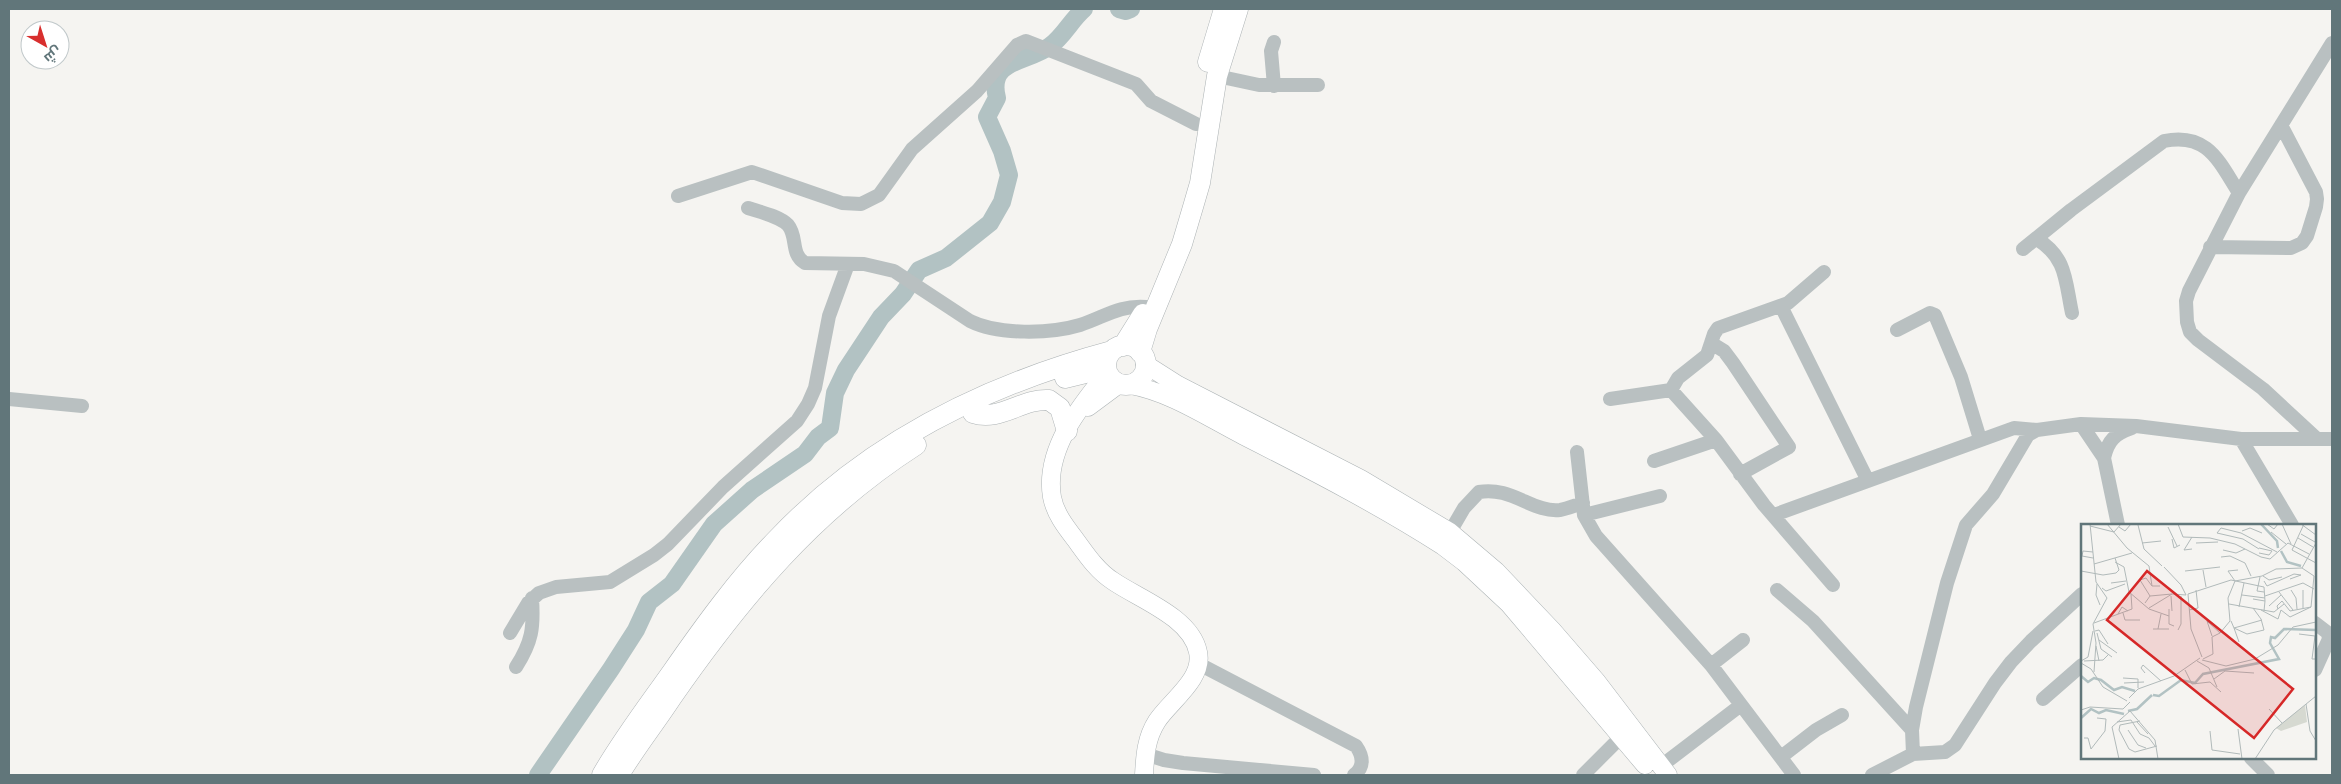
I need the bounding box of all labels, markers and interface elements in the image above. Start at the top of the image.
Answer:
north arrow [20,20,70,70]
text: ش [41,42,65,67]
inset map [2081,524,2316,759]

